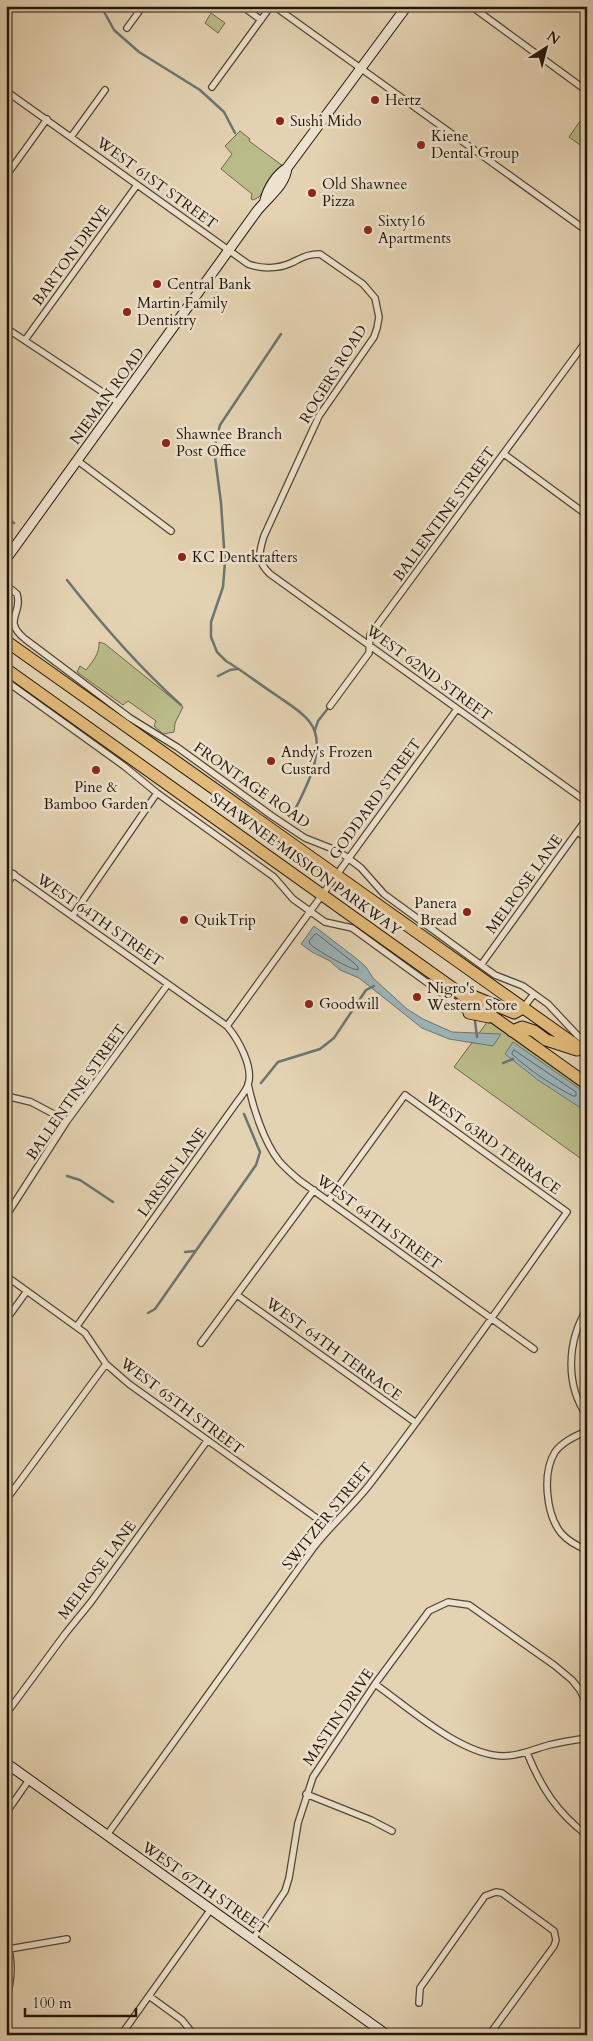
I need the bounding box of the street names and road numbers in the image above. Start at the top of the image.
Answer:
street label: WEST 61ST STREET [92,132,221,234]
street label: BARTON DRIVE [28,201,114,309]
street label: ROGERS ROAD [295,321,371,427]
street label: NIEMAN ROAD [65,344,149,448]
street label: BALLENTINE STREET [388,443,500,585]
street label: WEST 62ND STREET [361,620,496,726]
street label: GODDARD STREET [324,735,426,863]
street label: FRONTAGE ROAD [190,737,314,833]
street label: SHAWNEE MISSION PARKWAY [207,788,406,941]
street label: MELROSE LANE [481,830,567,938]
street label: WEST 64TH STREET [32,868,167,971]
street label: BALLENTINE STREET [21,1020,131,1164]
street label: WEST 63RD TERRACE [420,1086,565,1199]
street label: LARSEN LANE [133,1123,211,1221]
street label: WEST 64TH STREET [312,1169,445,1274]
street label: WEST 64TH TERRACE [261,1292,406,1405]
street label: WEST 65TH STREET [115,1352,248,1459]
street label: SWITZER STREET [277,1458,377,1574]
street label: MELROSE LANE [53,1517,141,1623]
street label: MASTIN DRIVE [298,1664,378,1770]
street label: WEST 67TH STREET [137,1836,272,1939]

